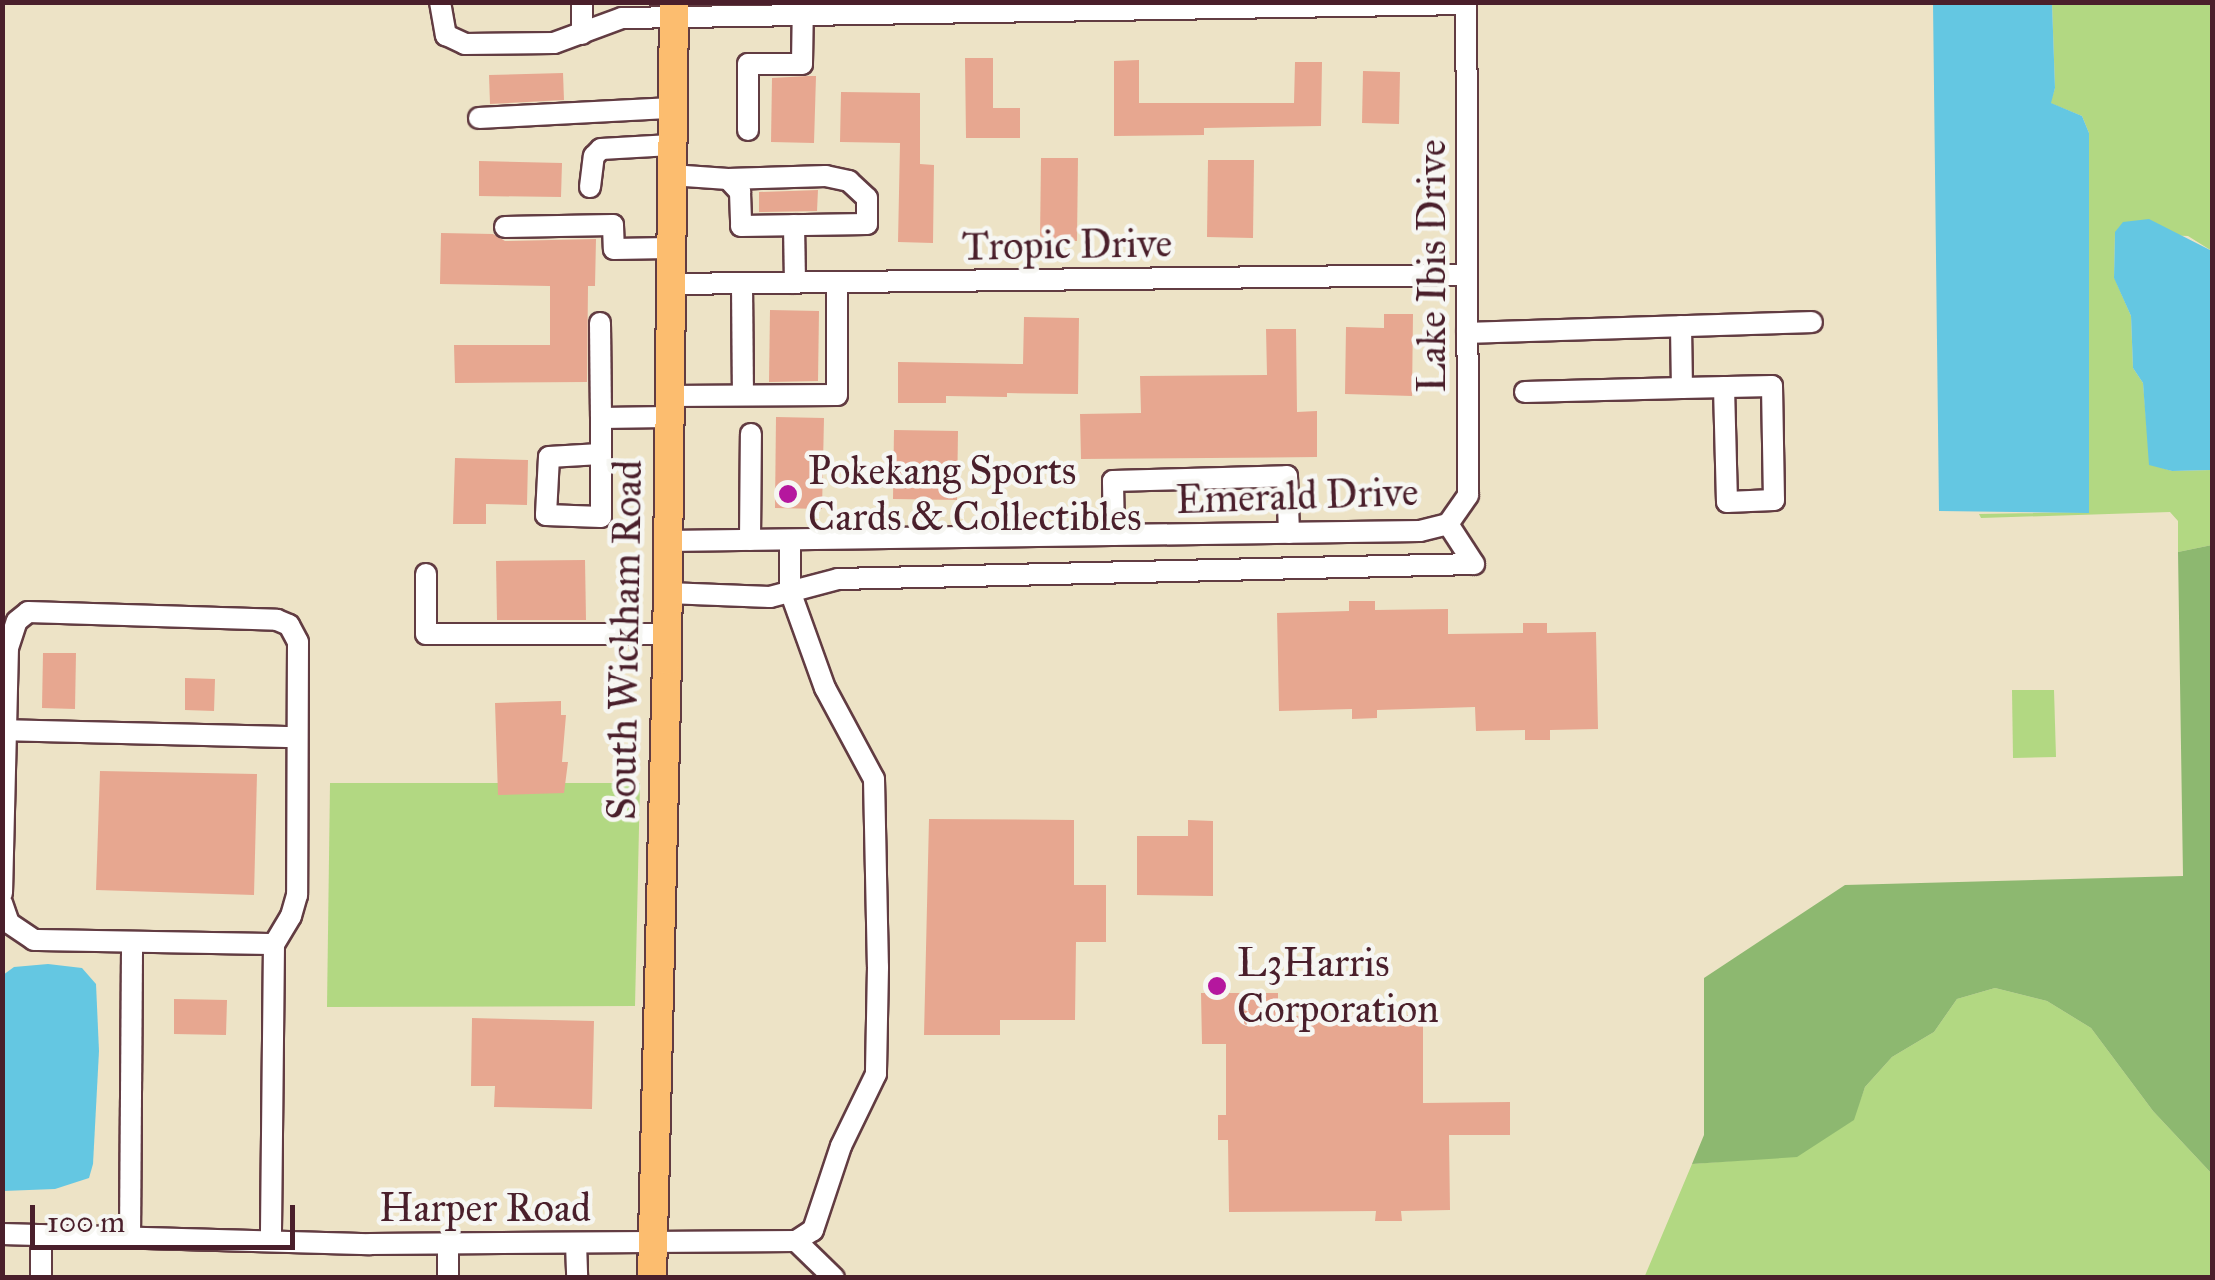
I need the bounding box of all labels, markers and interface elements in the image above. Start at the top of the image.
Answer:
street label: Lake Ibis Drive [1408,139,1456,393]
street label: Tropic Drive [961,219,1173,271]
place label: Pokekang Sports Cards & Collectibles [808,447,1142,541]
street label: South Wickham Road [598,459,652,821]
street label: Emerald Drive [1175,468,1419,524]
marker: Pokekang Sports Cards & Collectibles [777,483,799,505]
place label: L3Harris Corporation [1237,939,1439,1033]
marker: L3Harris Corporation [1206,975,1228,997]
street label: Harper Road [379,1184,591,1232]
scale bar [35,1185,300,1247]
text: 100 m [47,1204,125,1240]

